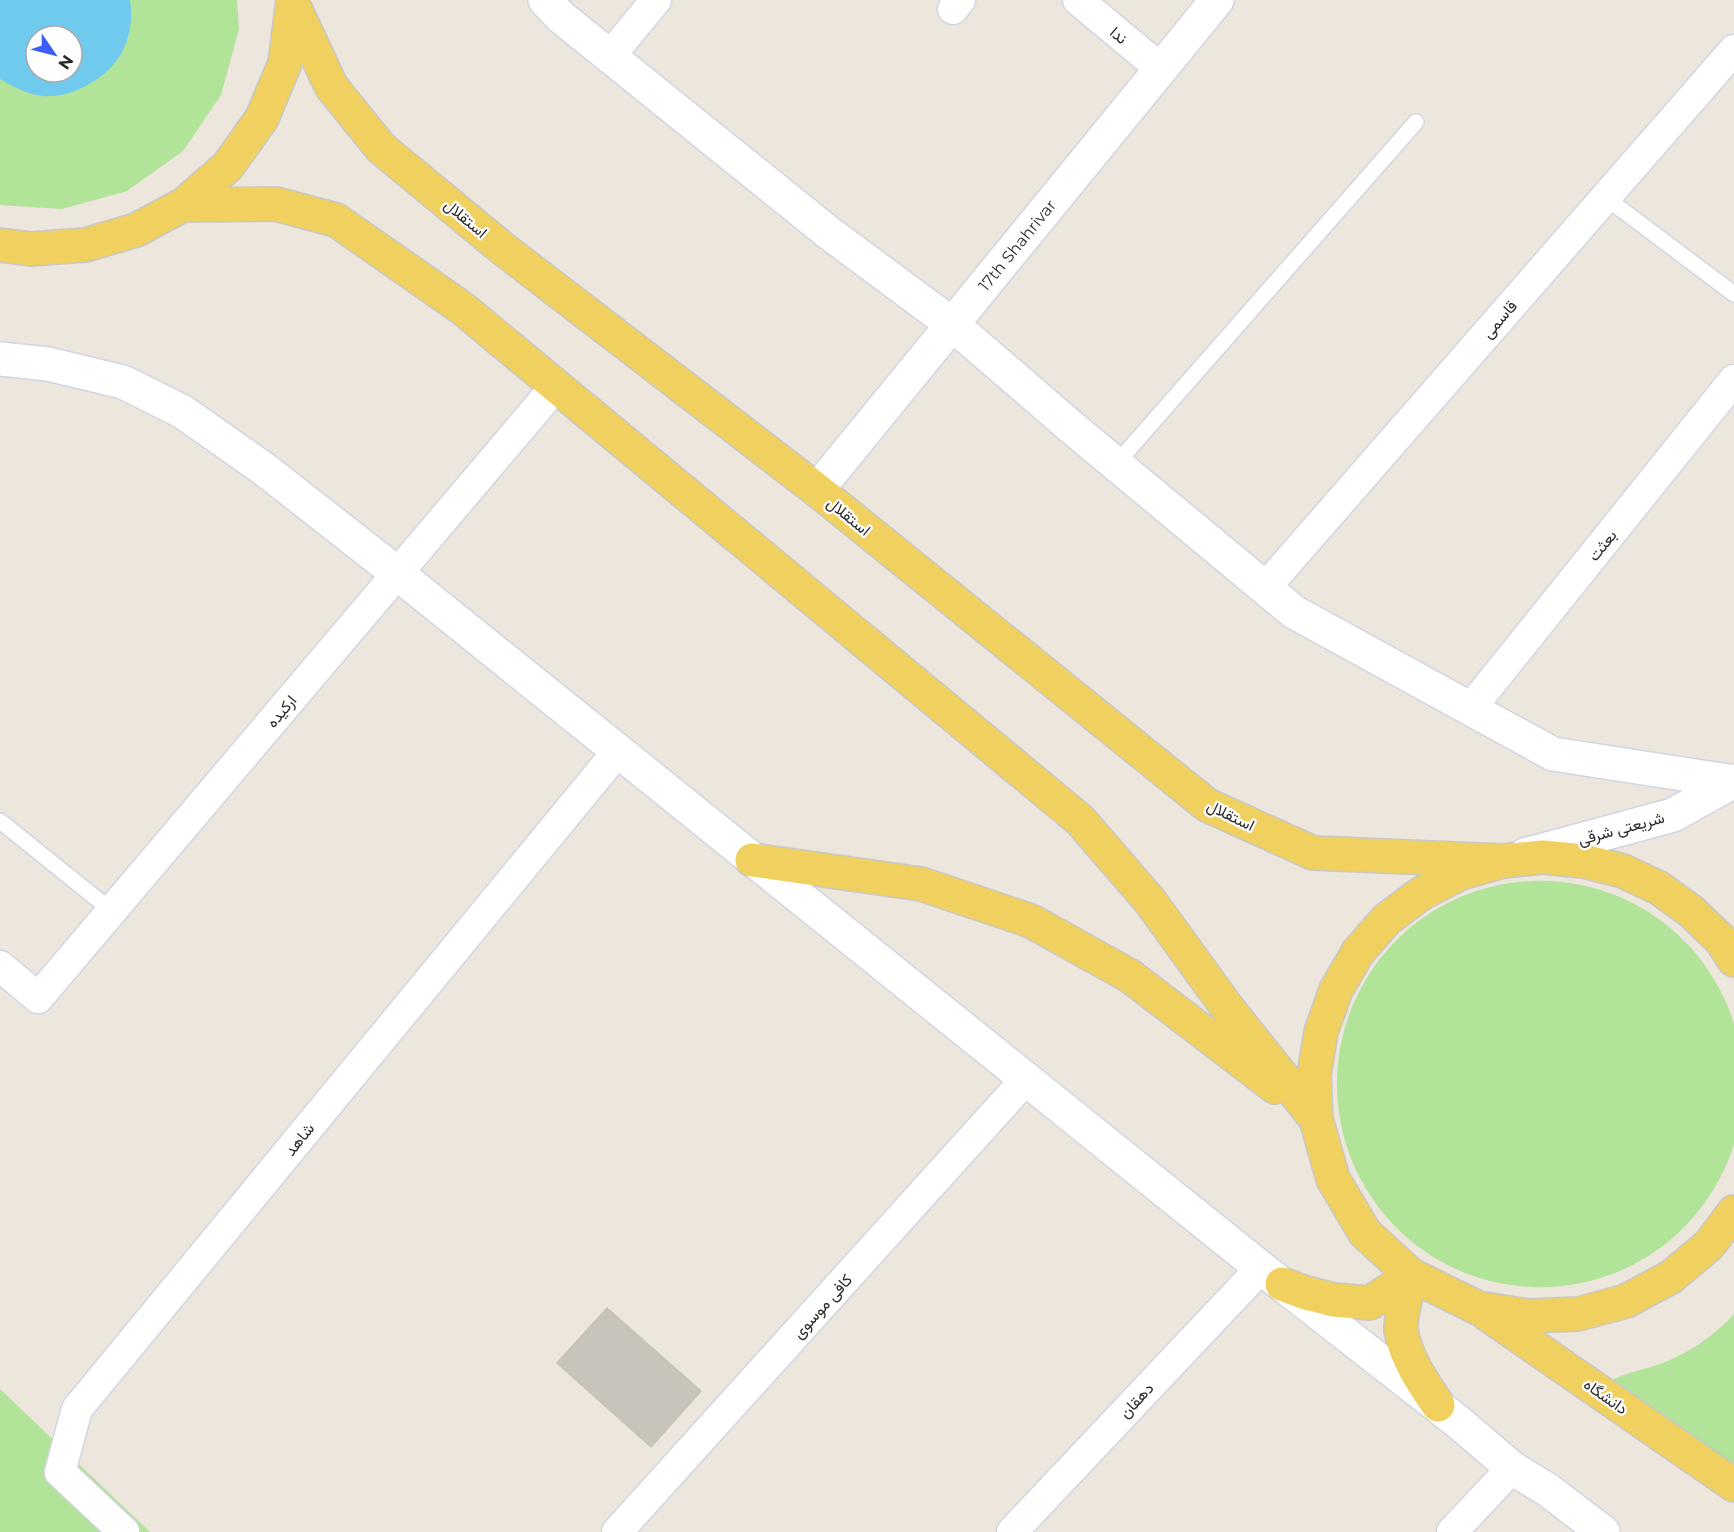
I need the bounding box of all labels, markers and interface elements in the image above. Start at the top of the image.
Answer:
street label: ندا [1106,23,1131,48]
north arrow [24,24,84,84]
text: N [54,52,77,73]
street label: استقلال [440,195,491,242]
street label: 17th Shahrivar [975,196,1060,295]
street label: قاسمی [1478,297,1522,343]
street label: استقلال [823,493,874,540]
street label: بعثت [1584,526,1621,565]
street label: ارکیده [262,691,301,732]
street label: استقلال [1204,796,1258,835]
street label: شریعتی شرقی [1576,808,1667,850]
street label: شاهد [281,1119,318,1159]
street label: کافی موسوی [789,1270,857,1343]
street label: دانشگاه [1580,1375,1631,1418]
street label: دهقان [1115,1379,1158,1422]

